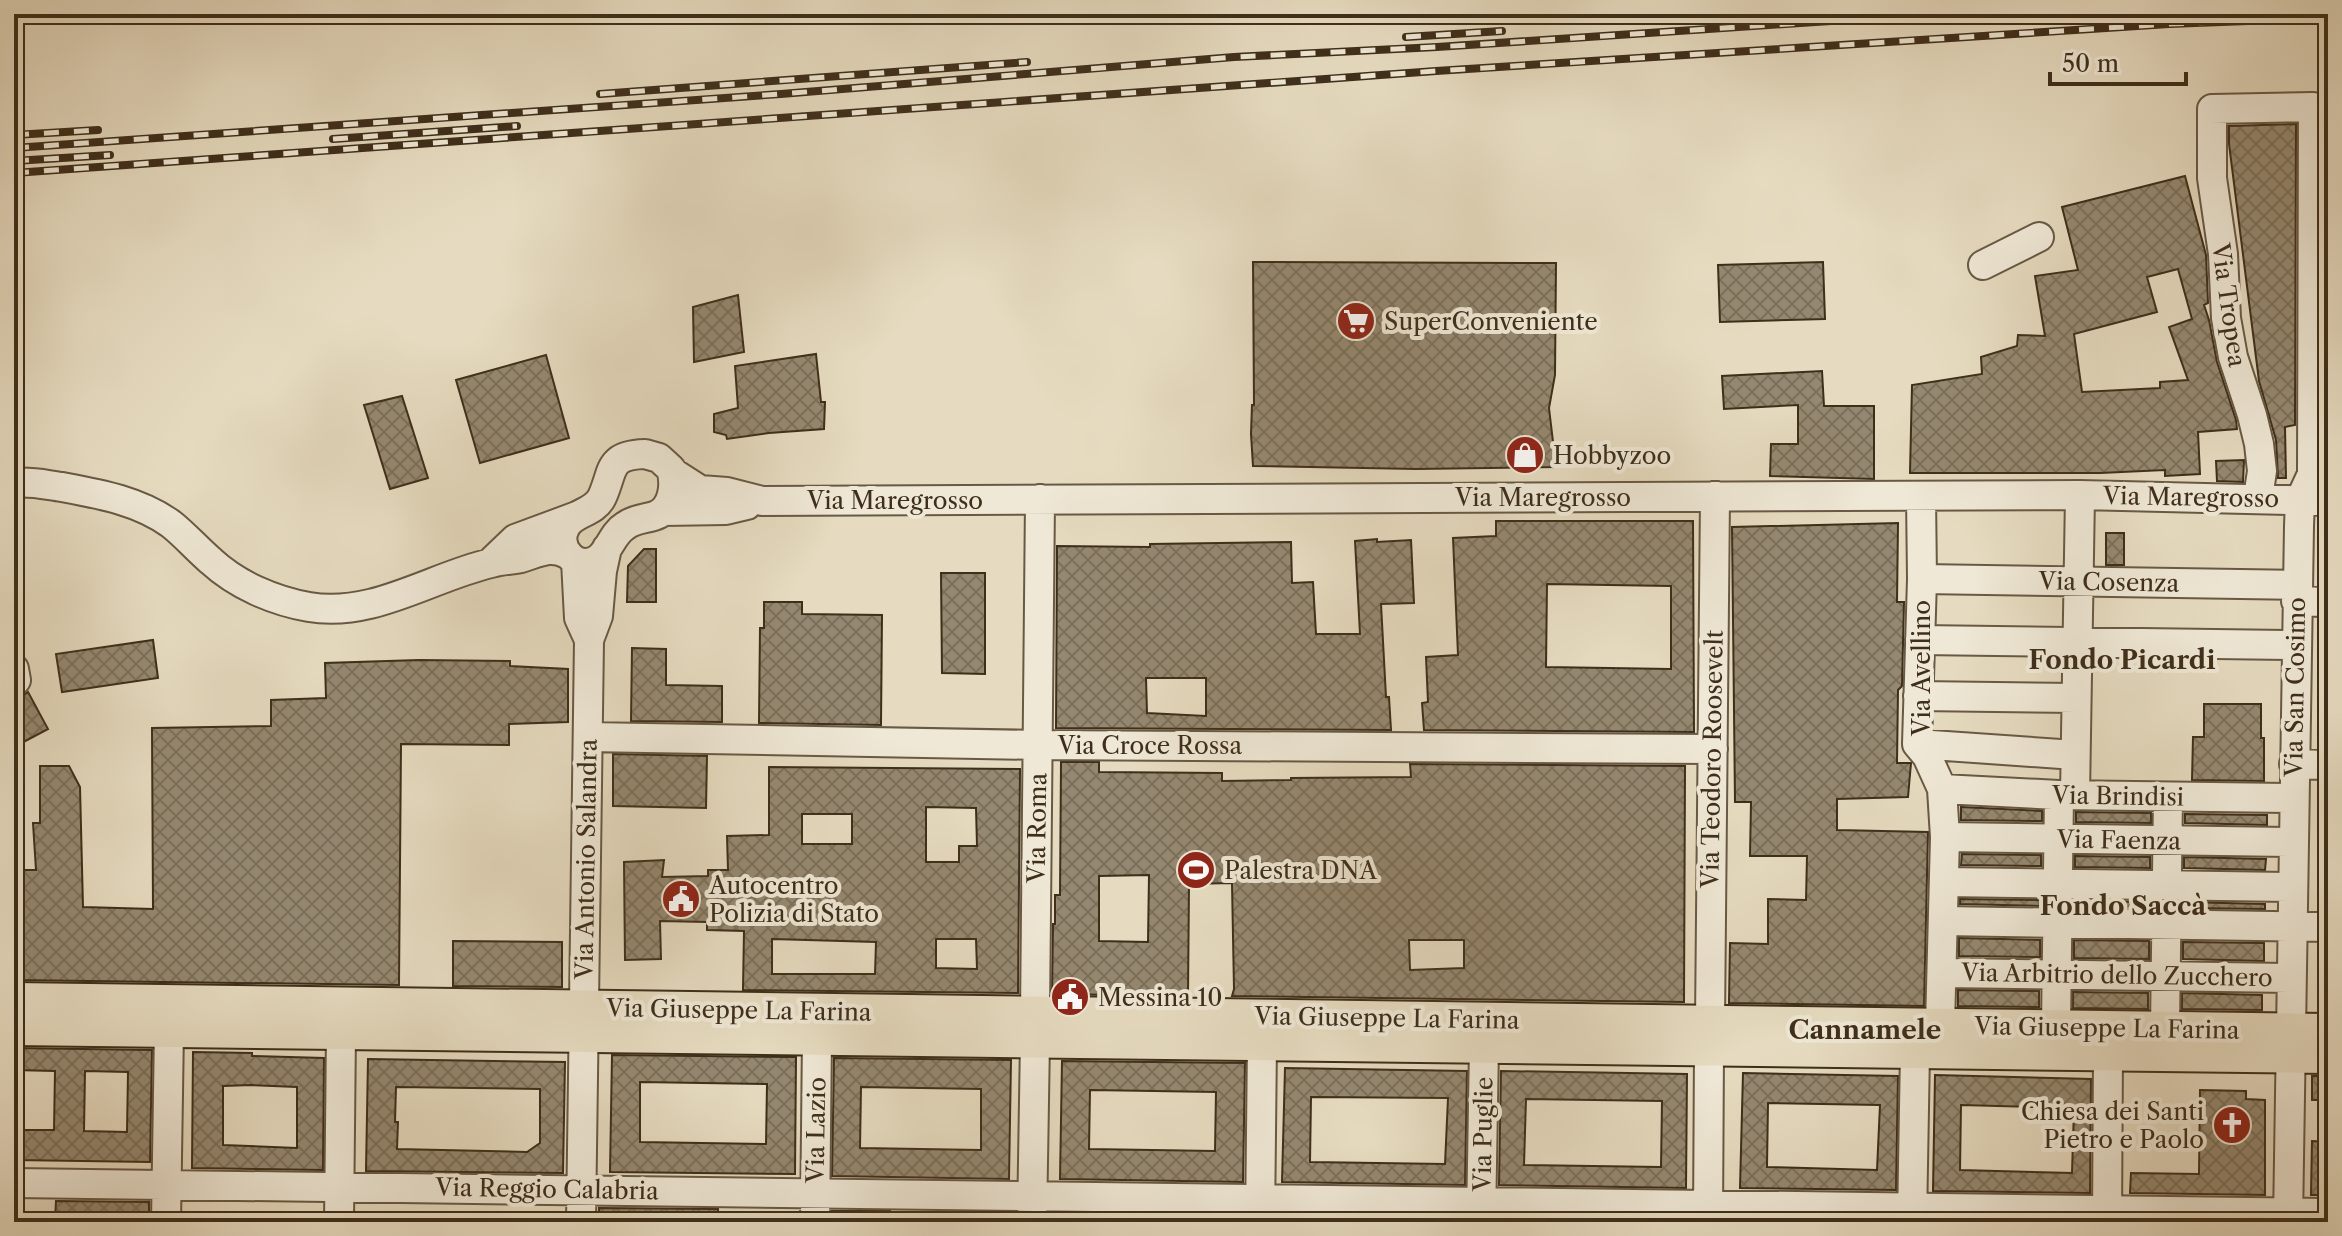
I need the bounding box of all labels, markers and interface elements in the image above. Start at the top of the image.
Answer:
scale bar [2050,36,2186,86]
text: 50 m [2062,49,2119,78]
street label: Via Tropea [2206,240,2252,369]
supermarket icon: SuperConveniente [1335,300,1377,342]
place label: SuperConveniente [1384,307,1598,336]
shop icon: Hobbyzoo [1504,434,1546,476]
place label: Hobbyzoo [1553,441,1671,470]
street label: Via Maregrosso [2102,481,2279,513]
street label: Via Maregrosso [1454,483,1631,512]
street label: Via Maregrosso [806,486,983,515]
street label: Via Cosenza [2037,566,2180,598]
street label: Via San Cosimo [2279,597,2311,778]
street label: Via Avellino [1907,600,1936,737]
street label: Via Teodoro Roosevelt [1695,629,1729,889]
district label: Fondo Picardi [2029,644,2215,676]
street label: Via Croce Rossa [1057,731,1243,760]
street label: Via Antonio Salandra [569,738,603,981]
street label: Via Roma [1022,772,1052,884]
street label: Via Brindisi [2051,780,2184,812]
street label: Via Faenza [2056,824,2182,856]
sports icon: Palestra DNA [1175,849,1217,891]
place label: Palestra DNA [1224,856,1378,885]
place label: Autocentro Polizia di Stato [708,871,879,928]
public building icon: Autocentro Polizia di Stato [660,878,702,920]
district label: Fondo Saccà [2040,890,2207,922]
street label: Via Arbitrio dello Zucchero [1960,958,2273,992]
public building icon: Messina 10 [1049,976,1091,1018]
place label: Messina 10 [1098,983,1222,1012]
street label: Via Giuseppe La Farina [605,993,872,1027]
street label: Via Giuseppe La Farina [1253,1001,1520,1035]
street label: Via Giuseppe La Farina [1973,1011,2240,1045]
district label: Cannamele [1789,1014,1941,1046]
street label: Via Puglie [1467,1076,1498,1193]
street label: Via Lazio [801,1077,831,1184]
place label: Chiesa dei Santi Pietro e Paolo [2021,1097,2204,1154]
church icon: Chiesa dei Santi Pietro e Paolo [2211,1104,2253,1146]
street label: Via Reggio Calabria [434,1173,659,1205]

